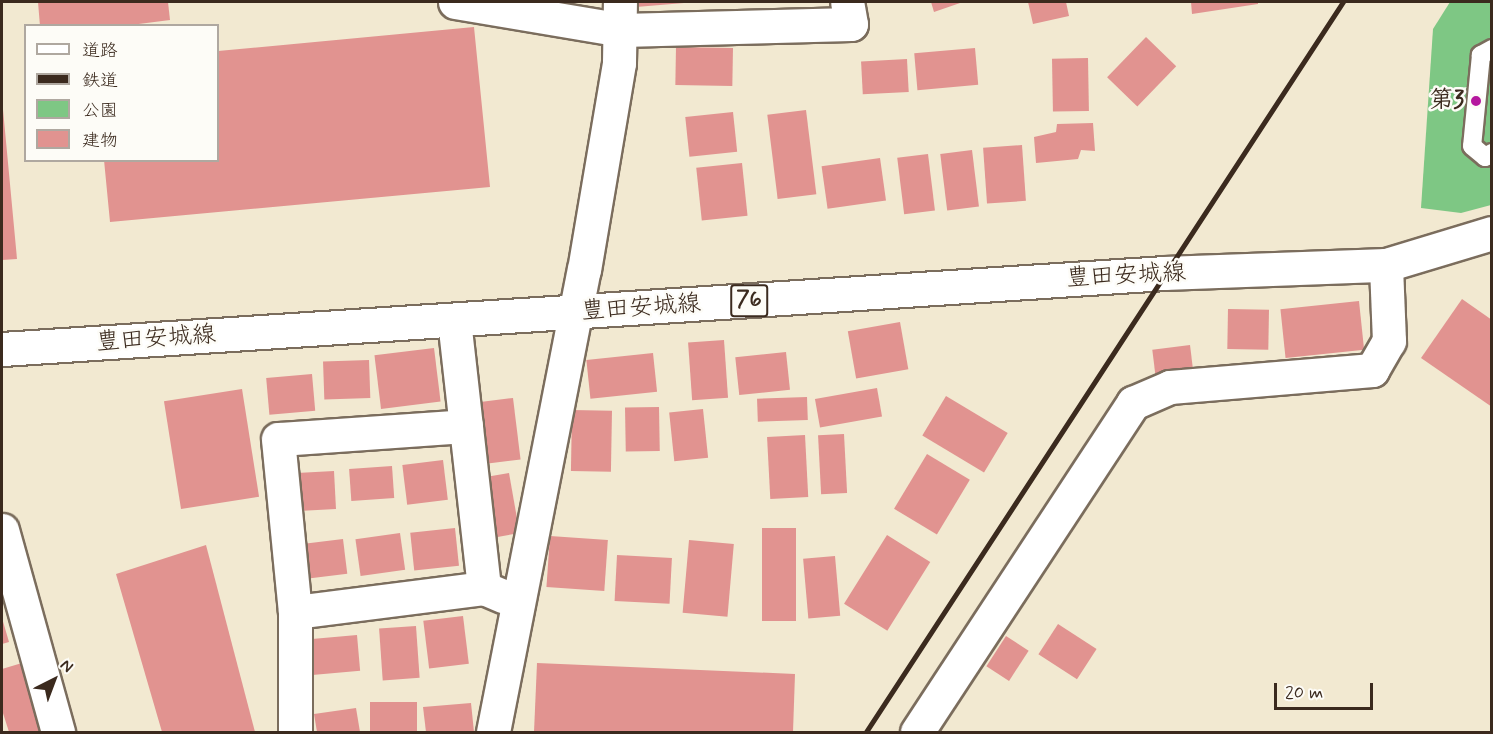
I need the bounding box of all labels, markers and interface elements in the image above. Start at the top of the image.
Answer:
legend [24,24,219,162]
text: 道路 [82,39,118,63]
text: 鉄道 [82,69,118,93]
place label: 第3 [1429,87,1464,115]
marker: 第3 [1469,94,1483,108]
text: 公園 [82,99,118,123]
text: 建物 [82,129,118,153]
street label: 豊田安城線 [1065,258,1187,294]
road number: 76 [730,282,768,320]
street label: 豊田安城線 [580,289,702,327]
street label: 豊田安城線 [95,320,217,358]
north arrow [24,650,84,710]
text: N [55,655,77,678]
scale bar [1277,671,1376,709]
text: 20 m [1285,681,1323,705]

